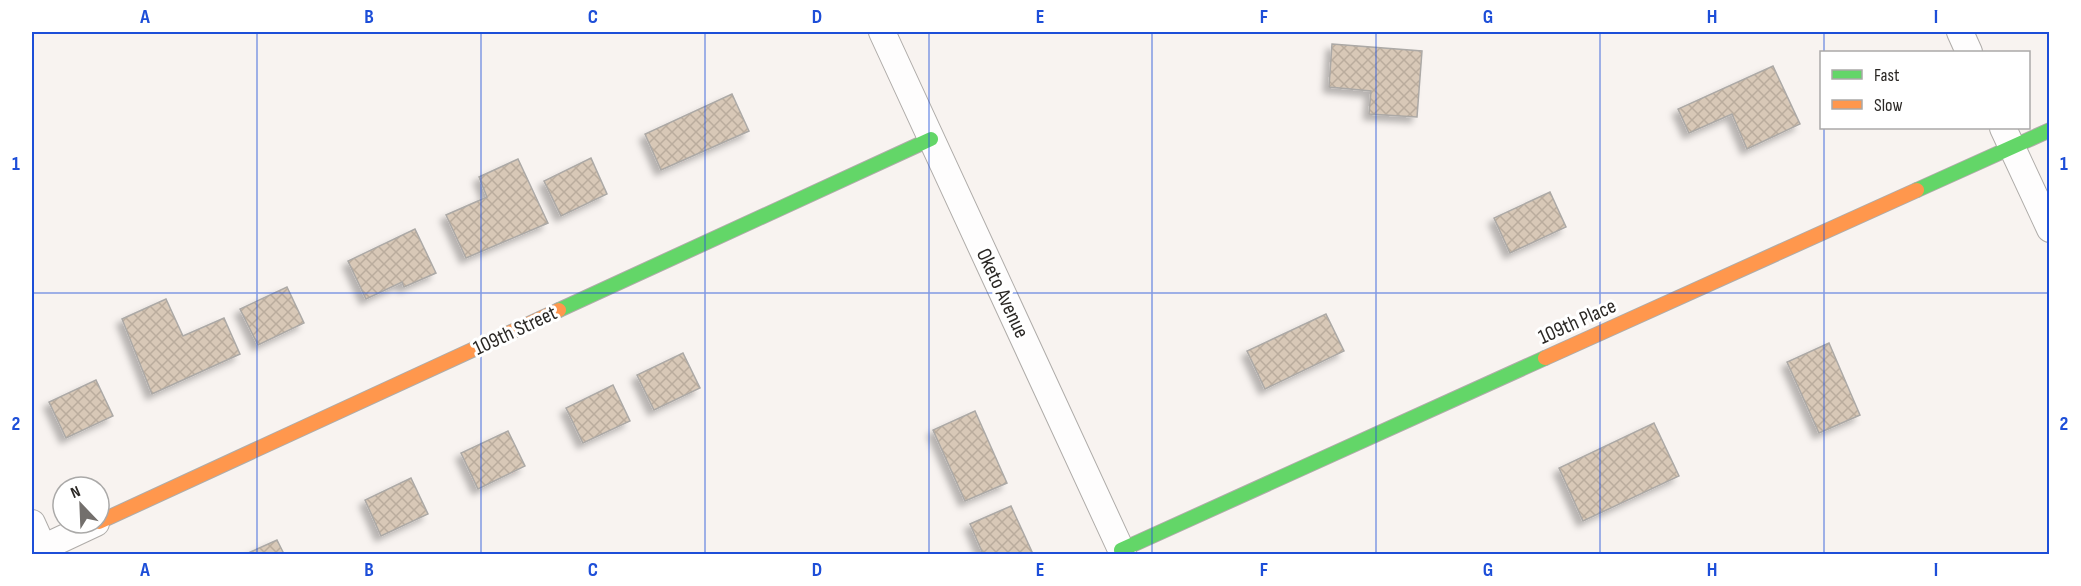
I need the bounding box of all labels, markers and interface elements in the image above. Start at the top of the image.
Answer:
text: A [139,5,150,29]
text: B [364,5,374,29]
text: C [588,5,598,29]
text: D [812,5,822,29]
text: E [1036,5,1044,29]
text: F [1260,5,1268,29]
text: G [1483,5,1493,29]
text: H [1707,5,1717,29]
text: I [1934,5,1938,29]
legend [1820,51,2030,129]
text: Fast [1874,65,1900,86]
text: Slow [1874,95,1903,116]
text: 1 [12,152,20,176]
text: 1 [2060,152,2068,176]
street label: Oketo Avenue [971,244,1034,342]
street label: 109th Place [1534,293,1620,350]
street label: 109th Street [469,300,561,361]
text: 2 [12,412,20,436]
text: 2 [2060,412,2068,436]
north arrow [51,475,111,535]
text: N [68,482,83,503]
text: A [139,558,150,582]
text: B [364,558,374,582]
text: C [588,558,598,582]
text: D [812,558,822,582]
text: E [1036,558,1044,582]
text: F [1260,558,1268,582]
text: G [1483,558,1493,582]
text: H [1707,558,1717,582]
text: I [1934,558,1938,582]

